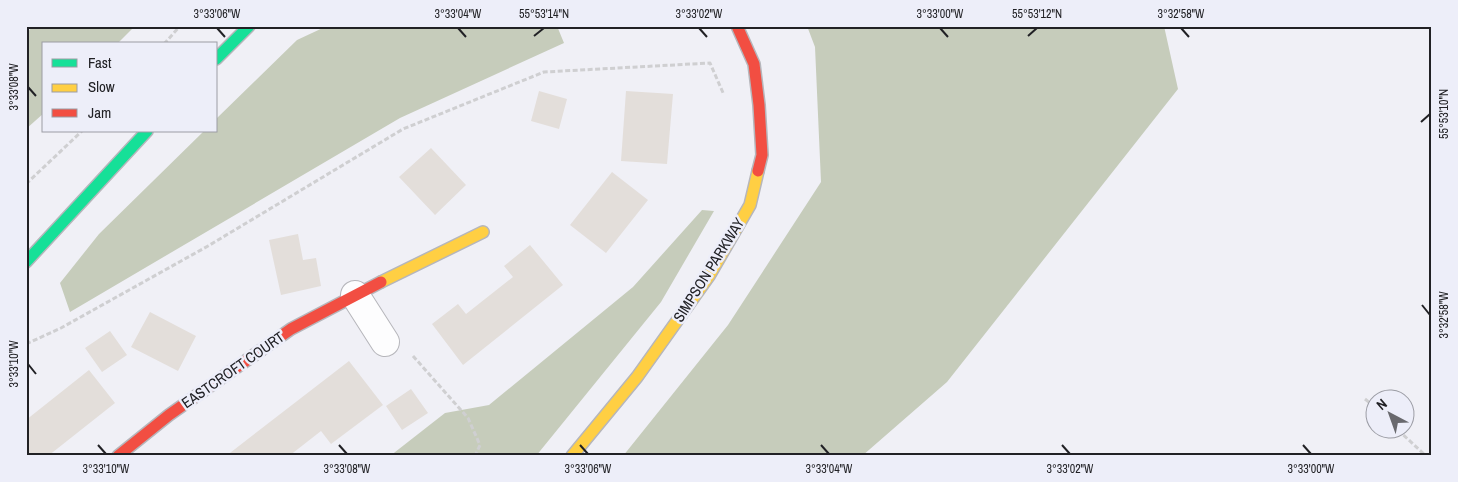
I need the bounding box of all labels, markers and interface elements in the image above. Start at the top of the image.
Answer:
text: 3°33'06"W [194,6,241,22]
text: 3°33'04"W [435,6,482,22]
text: 55°53'14"N [519,6,569,22]
text: 3°33'02"W [676,6,723,22]
text: 3°33'00"W [917,6,964,22]
text: 55°53'12"N [1012,6,1062,22]
text: 3°32'58"W [1158,6,1205,22]
legend [42,42,218,132]
text: Fast [88,52,112,73]
text: 3°33'08"W [6,63,22,110]
text: Slow [88,76,115,97]
text: 55°53'10"N [1436,89,1452,139]
text: Jam [88,102,111,123]
street label: SIMPSON PARKWAY [668,213,750,326]
text: 3°32'58"W [1436,291,1452,338]
street label: EASTCROFT COURT [177,326,289,413]
text: 3°33'10"W [6,340,22,387]
north arrow [1366,390,1416,440]
text: N [1372,395,1391,414]
text: 3°33'10"W [83,461,130,477]
text: 3°33'08"W [324,461,371,477]
text: 3°33'06"W [565,461,612,477]
text: 3°33'04"W [806,461,853,477]
text: 3°33'02"W [1047,461,1094,477]
text: 3°33'00"W [1288,461,1335,477]

